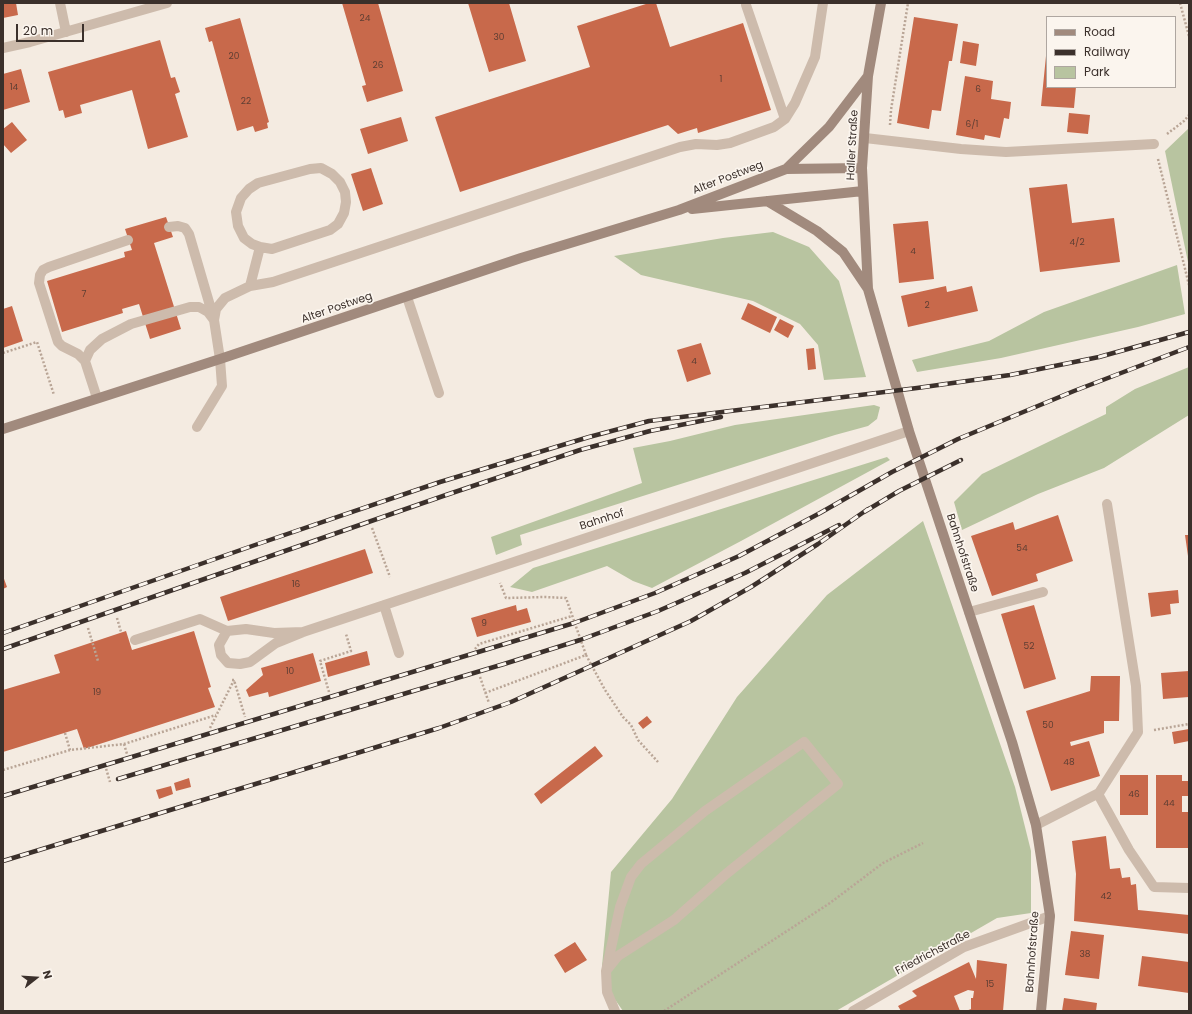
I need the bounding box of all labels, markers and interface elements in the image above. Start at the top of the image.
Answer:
house number: 24 [360,14,370,24]
scale bar [18,16,86,42]
legend [1046,16,1176,88]
text: 20 m [23,22,53,39]
text: Road [1084,23,1115,40]
house number: 30 [494,33,504,43]
text: Railway [1084,43,1130,60]
house number: 20 [229,52,239,62]
house number: 26 [373,61,383,71]
text: Park [1084,63,1110,80]
house number: 1 [720,75,722,85]
house number: 14 [10,83,18,93]
house number: 6 [975,85,981,95]
house number: 22 [241,97,251,107]
street label: Haller Straße [845,109,861,181]
house number: 6/1 [966,120,978,130]
street label: Alter Postweg [691,159,765,197]
house number: 4/2 [1069,238,1085,248]
house number: 4 [910,247,916,257]
house number: 7 [82,290,86,300]
street label: Alter Postweg [300,290,374,326]
house number: 2 [924,301,930,311]
house number: 4 [691,357,697,367]
street label: Bahnhof [578,507,626,533]
street label: Bahnhofstraße [943,512,981,594]
house number: 54 [1016,544,1028,554]
house number: 16 [292,580,300,590]
house number: 9 [481,619,487,629]
house number: 52 [1024,642,1034,652]
house number: 10 [286,667,294,677]
house number: 19 [93,688,101,698]
house number: 50 [1042,721,1054,731]
house number: 48 [1063,758,1075,768]
house number: 46 [1128,790,1140,800]
house number: 44 [1163,799,1175,809]
house number: 42 [1101,892,1111,902]
street label: Bahnhofstraße [1024,911,1042,993]
street label: Friedrichstraße [893,928,973,978]
house number: 38 [1080,950,1090,960]
north arrow [16,958,56,998]
text: N [39,968,56,981]
house number: 15 [986,980,994,990]

